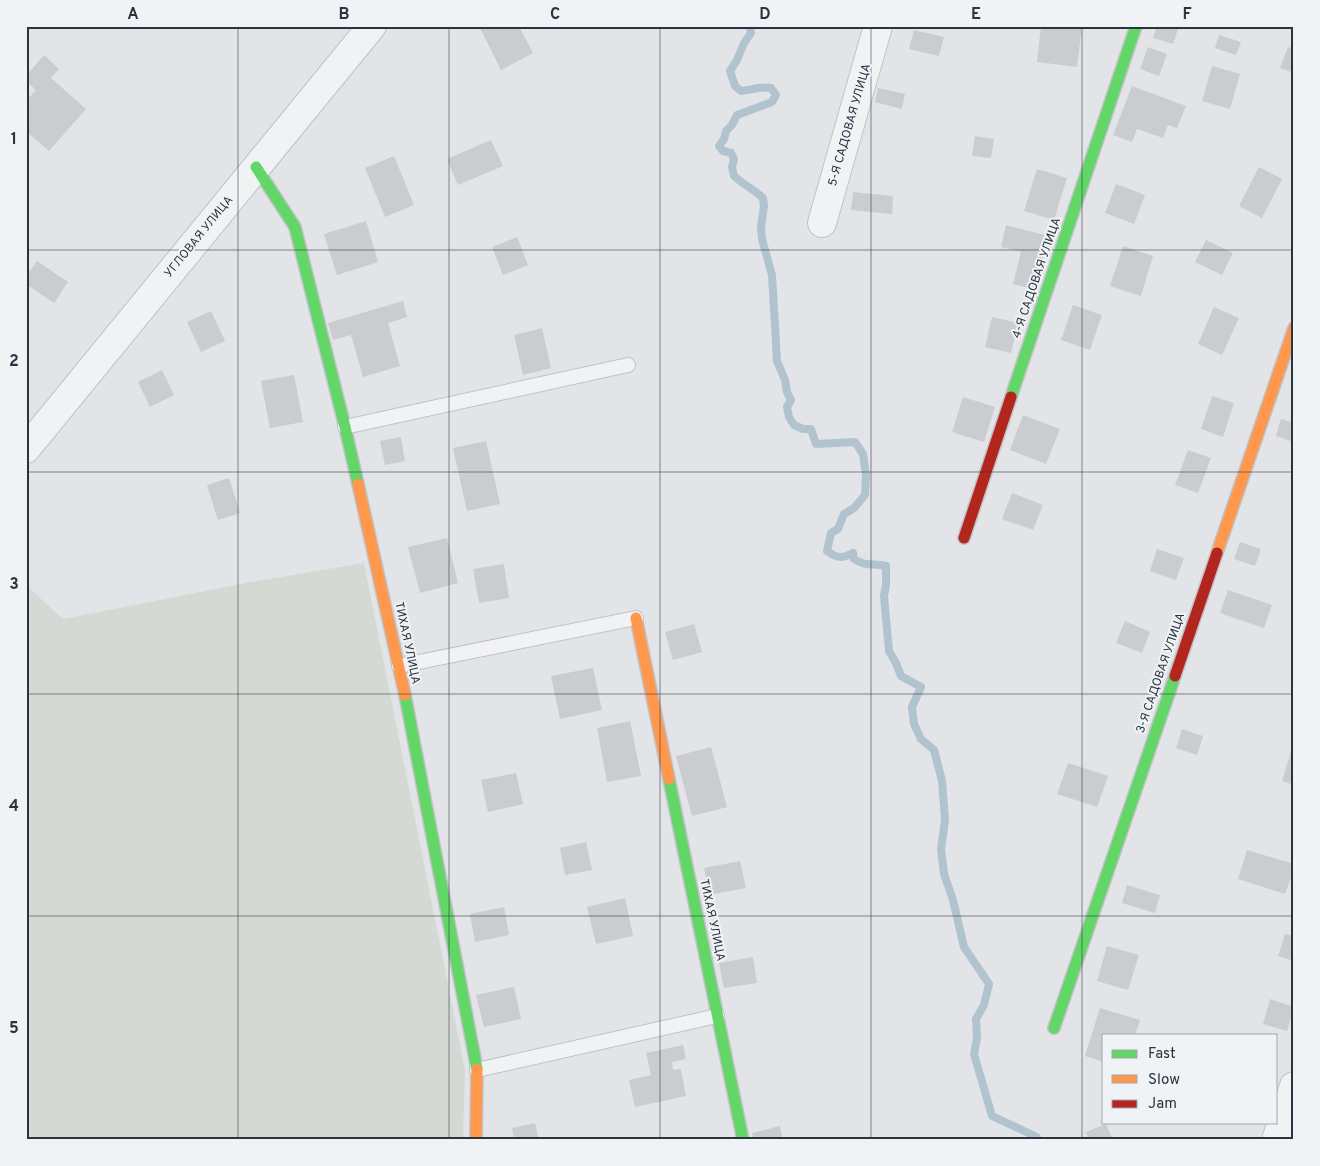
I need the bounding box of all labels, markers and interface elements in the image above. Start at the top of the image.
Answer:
text: A [127,5,139,25]
text: B [338,5,350,25]
text: C [550,5,560,25]
text: D [759,5,771,25]
text: E [971,5,981,25]
text: F [1182,5,1192,25]
street label: 5-Я САДОВАЯ УЛИЦА [825,62,875,188]
text: 1 [11,130,17,150]
street label: УГЛОВАЯ УЛИЦА [161,193,237,281]
street label: 4-Я САДОВАЯ УЛИЦА [1009,215,1065,341]
text: 2 [9,352,19,372]
text: 3 [9,575,19,595]
street label: ТИХАЯ УЛИЦА [390,600,424,686]
street label: 3-Я САДОВАЯ УЛИЦА [1133,611,1189,735]
text: 4 [9,797,19,817]
street label: ТИХАЯ УЛИЦА [695,877,729,963]
text: 5 [9,1019,19,1039]
legend [1102,1034,1278,1124]
text: Fast [1148,1045,1176,1064]
text: Slow [1148,1071,1180,1090]
text: Jam [1148,1095,1177,1114]

